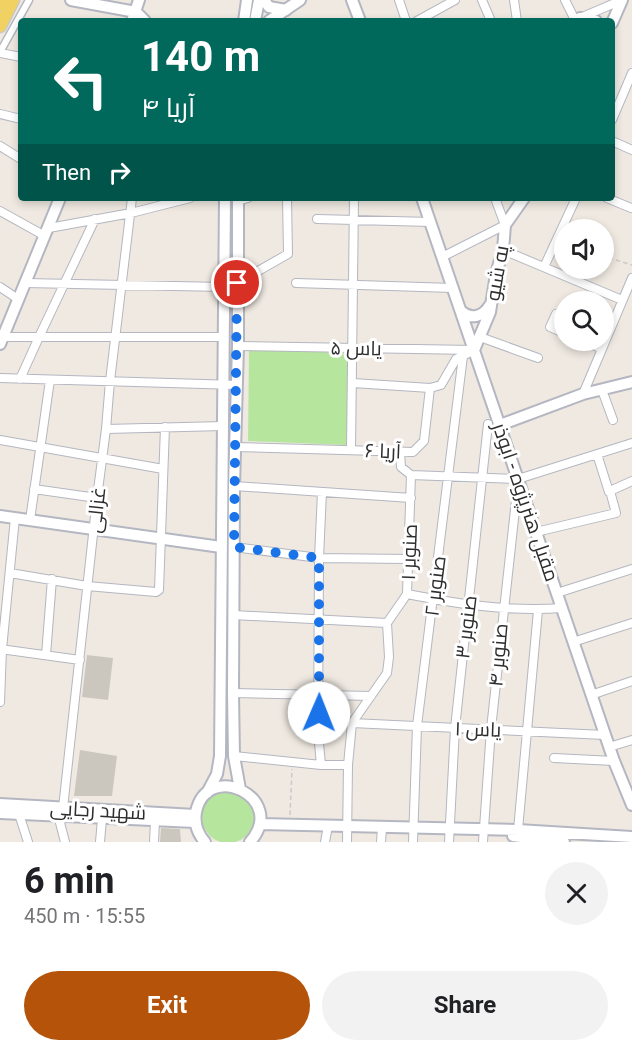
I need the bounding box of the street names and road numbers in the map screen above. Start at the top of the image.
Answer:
street label: په شیو [480,243,515,303]
street label: یاس ۵ [330,336,383,361]
street label: مقبل هنرپژوه - ابوذر [486,418,564,585]
street label: آریا ۶ [364,438,402,464]
street label: غزالی [82,486,111,534]
street label: صنوبر ۱ [396,523,422,581]
street label: صنوبر ۲ [419,554,451,618]
street label: صنوبر ۳ [450,594,482,660]
street label: صنوبر ۴ [483,622,513,688]
street label: یاس ۱ [454,716,502,743]
street label: شهید رجایی [49,795,147,826]

